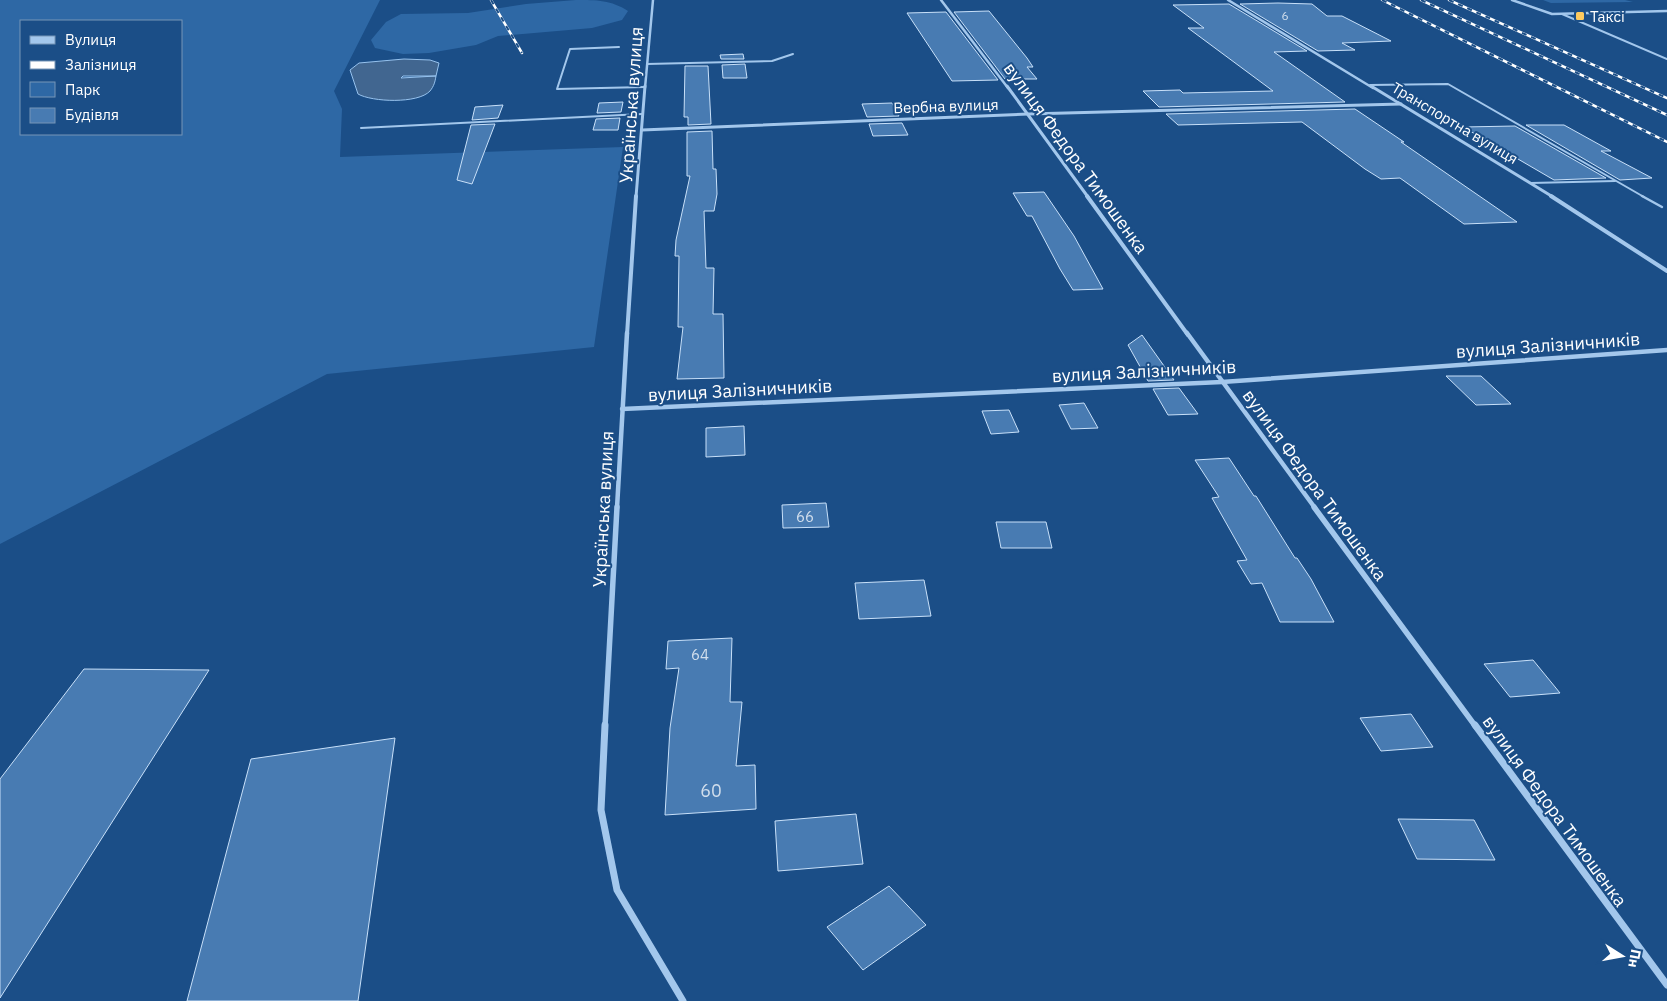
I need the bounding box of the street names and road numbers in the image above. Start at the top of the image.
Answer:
street label: Українська вулиця [614,26,648,184]
street label: вулиця Федора Тимошенка [999,58,1153,259]
street label: Транспортна вулиця [1388,78,1522,168]
street label: Вербна вулиця [893,95,999,117]
street label: вулиця Залізничників [1455,327,1641,363]
street label: вулиця Залізничників [1051,355,1237,387]
street label: вулиця Залізничників [647,374,833,406]
street label: вулиця Федора Тимошенка [1238,385,1392,586]
street label: Українська вулиця [587,430,619,588]
street label: вулиця Федора Тимошенка [1478,711,1632,912]

